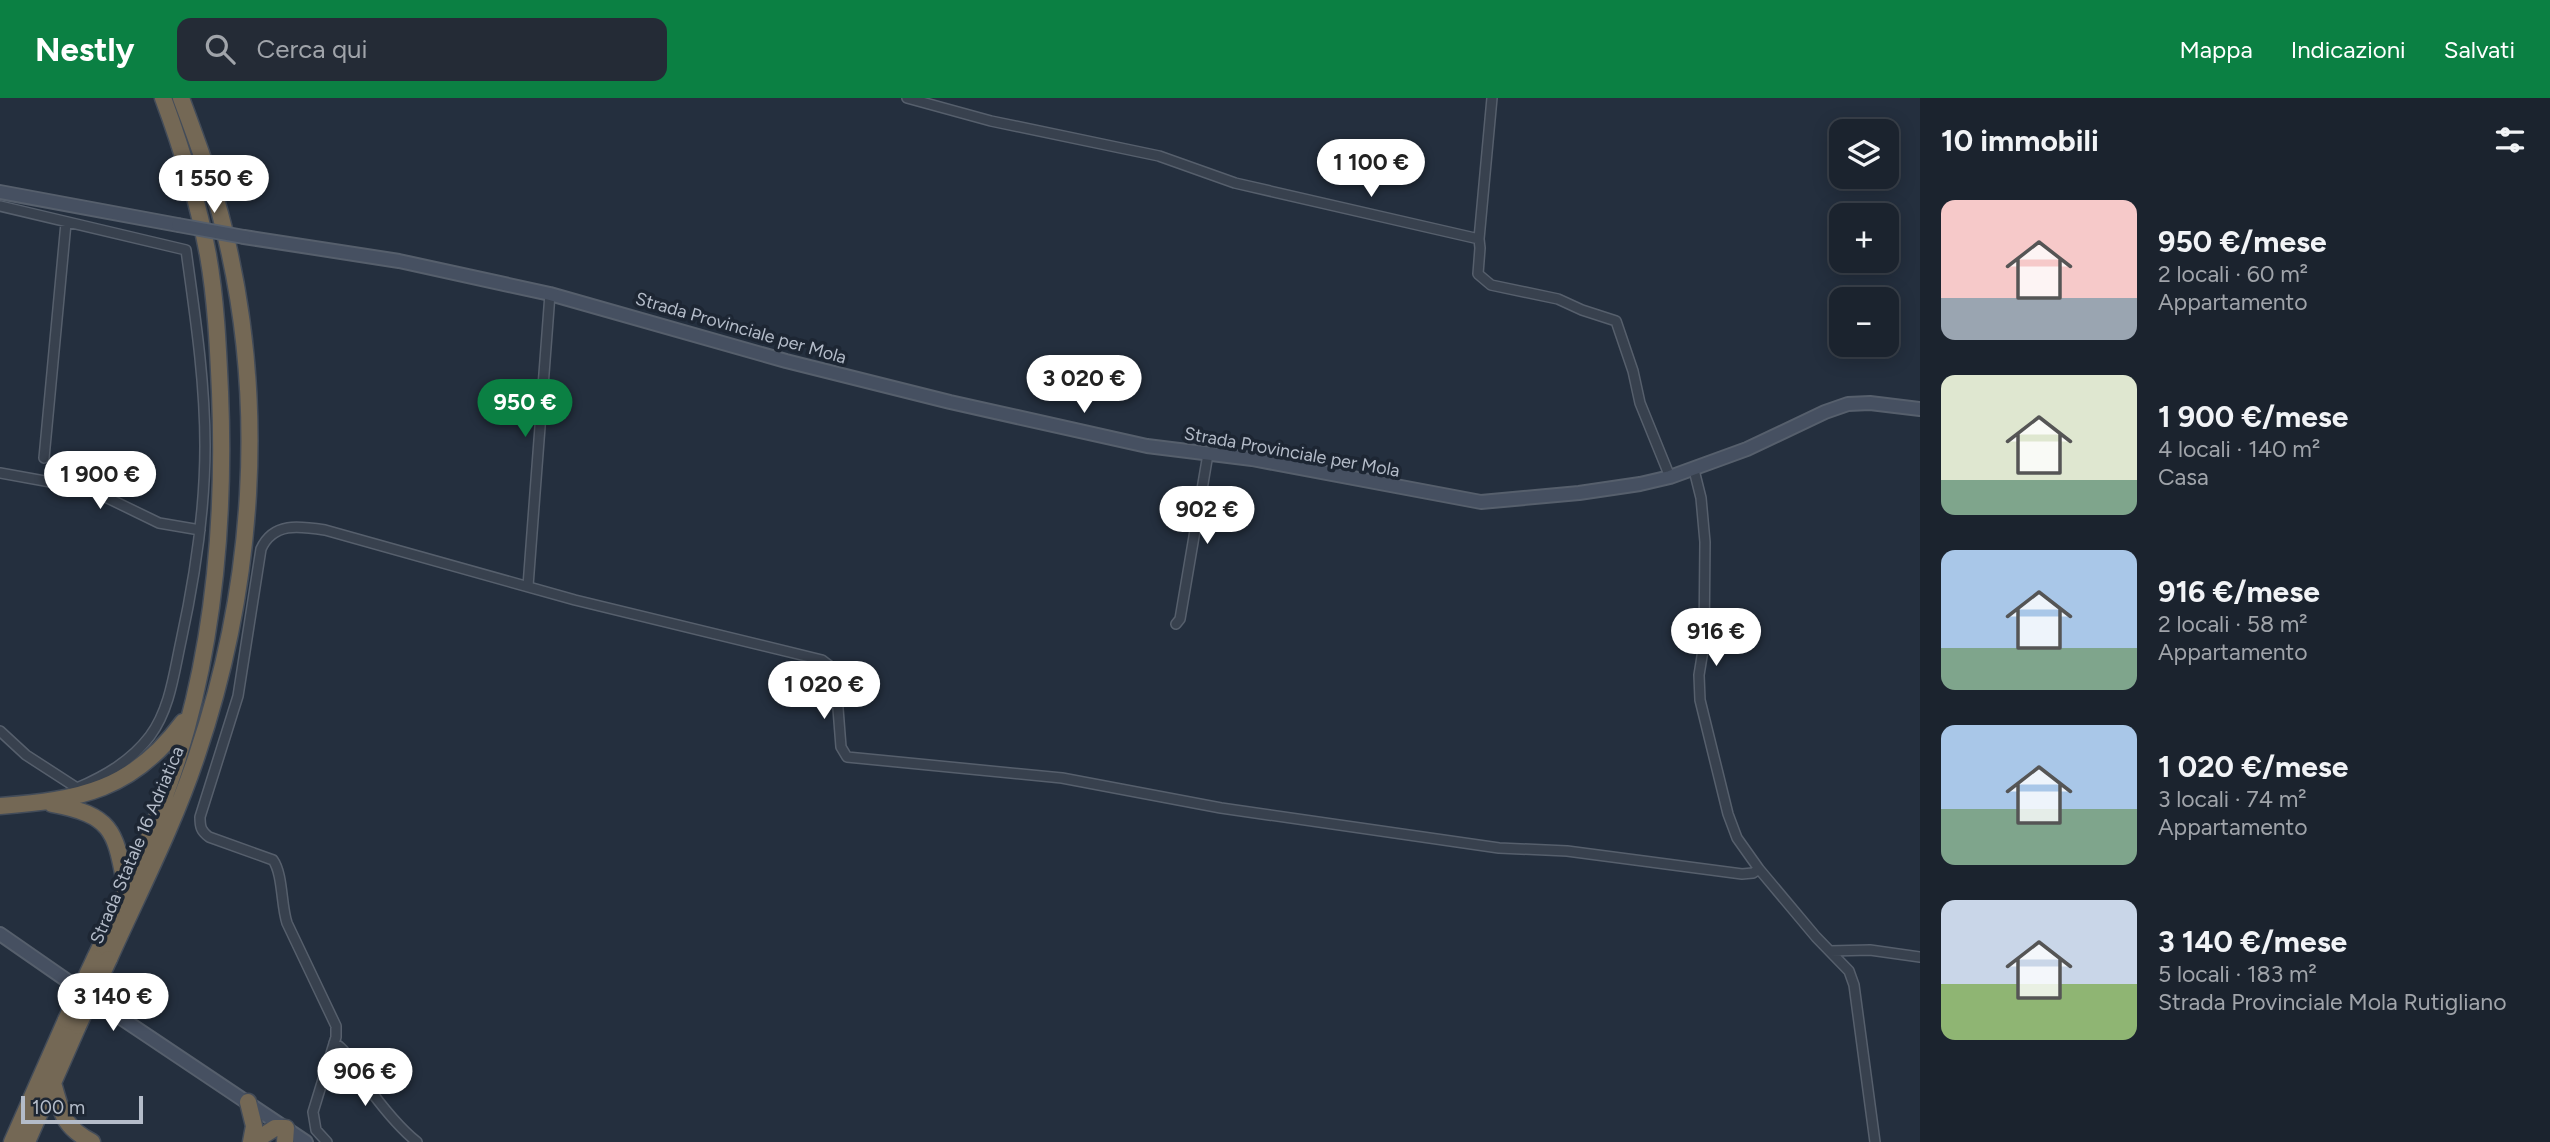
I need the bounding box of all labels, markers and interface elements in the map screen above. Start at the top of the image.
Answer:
search box [177,18,667,81]
text: Nestly [35,30,135,69]
icon: search [201,30,239,68]
text: Cerca qui [257,33,368,65]
text: Mappa [2180,35,2253,64]
text: Indicazioni [2291,35,2406,64]
text: Salvati [2444,35,2515,64]
map controls [1829,119,1899,357]
button: layers [1829,119,1899,189]
icon: filters [2491,121,2529,159]
text: 10 immobili [1941,122,2099,159]
pin: 1 100 € [1306,140,1436,199]
text: 1 100 € [1333,148,1409,176]
pin: 1 550 € [149,156,279,215]
text: 1 550 € [175,164,253,192]
button: + [1829,203,1899,273]
text: 950 €/mese [2158,223,2327,260]
icon: home [1997,228,2081,312]
text: 2 locali · 60 m² [2158,260,2308,288]
street label: Strada Provinciale per Mola [633,287,849,369]
button: − [1829,287,1899,357]
text: Appartamento [2158,288,2308,316]
pin: 3 020 € [1019,356,1149,415]
text: 3 020 € [1043,364,1125,392]
pin: 950 € [476,380,574,439]
text: 950 € [493,388,557,416]
text: 1 900 €/mese [2158,398,2348,435]
icon: home [1997,403,2081,487]
street label: Strada Provinciale per Mola [1182,422,1402,482]
text: 4 locali · 140 m² [2158,435,2320,463]
pin: 1 900 € [35,452,165,511]
text: 1 900 € [60,460,140,488]
text: Casa [2158,463,2209,491]
pin: 902 € [1158,486,1256,546]
text: 902 € [1175,495,1239,523]
text: 916 €/mese [2158,573,2320,610]
icon: home [1997,578,2081,662]
pin: 916 € [1667,608,1765,668]
text: 2 locali · 58 m² [2158,610,2308,638]
text: 916 € [1687,617,1745,645]
text: Appartamento [2158,638,2308,666]
pin: 1 020 € [759,662,889,721]
text: 1 020 € [784,670,864,698]
street label: Strada Statale 16 Adriatica [85,743,189,947]
text: 1 020 €/mese [2158,748,2348,785]
icon: home [1997,753,2081,837]
text: 3 locali · 74 m² [2158,785,2307,813]
text: Appartamento [2158,813,2308,841]
text: 3 140 €/mese [2158,923,2347,960]
icon: home [1997,928,2081,1012]
text: 5 locali · 183 m² [2158,960,2317,988]
pin: 3 140 € [48,974,178,1033]
text: 3 140 € [74,982,152,1010]
text: Strada Provinciale Mola Rutigliano [2158,988,2507,1016]
pin: 906 € [316,1048,414,1108]
text: 906 € [333,1057,397,1085]
scale bar [21,1093,144,1125]
text: 100 m [32,1096,85,1119]

